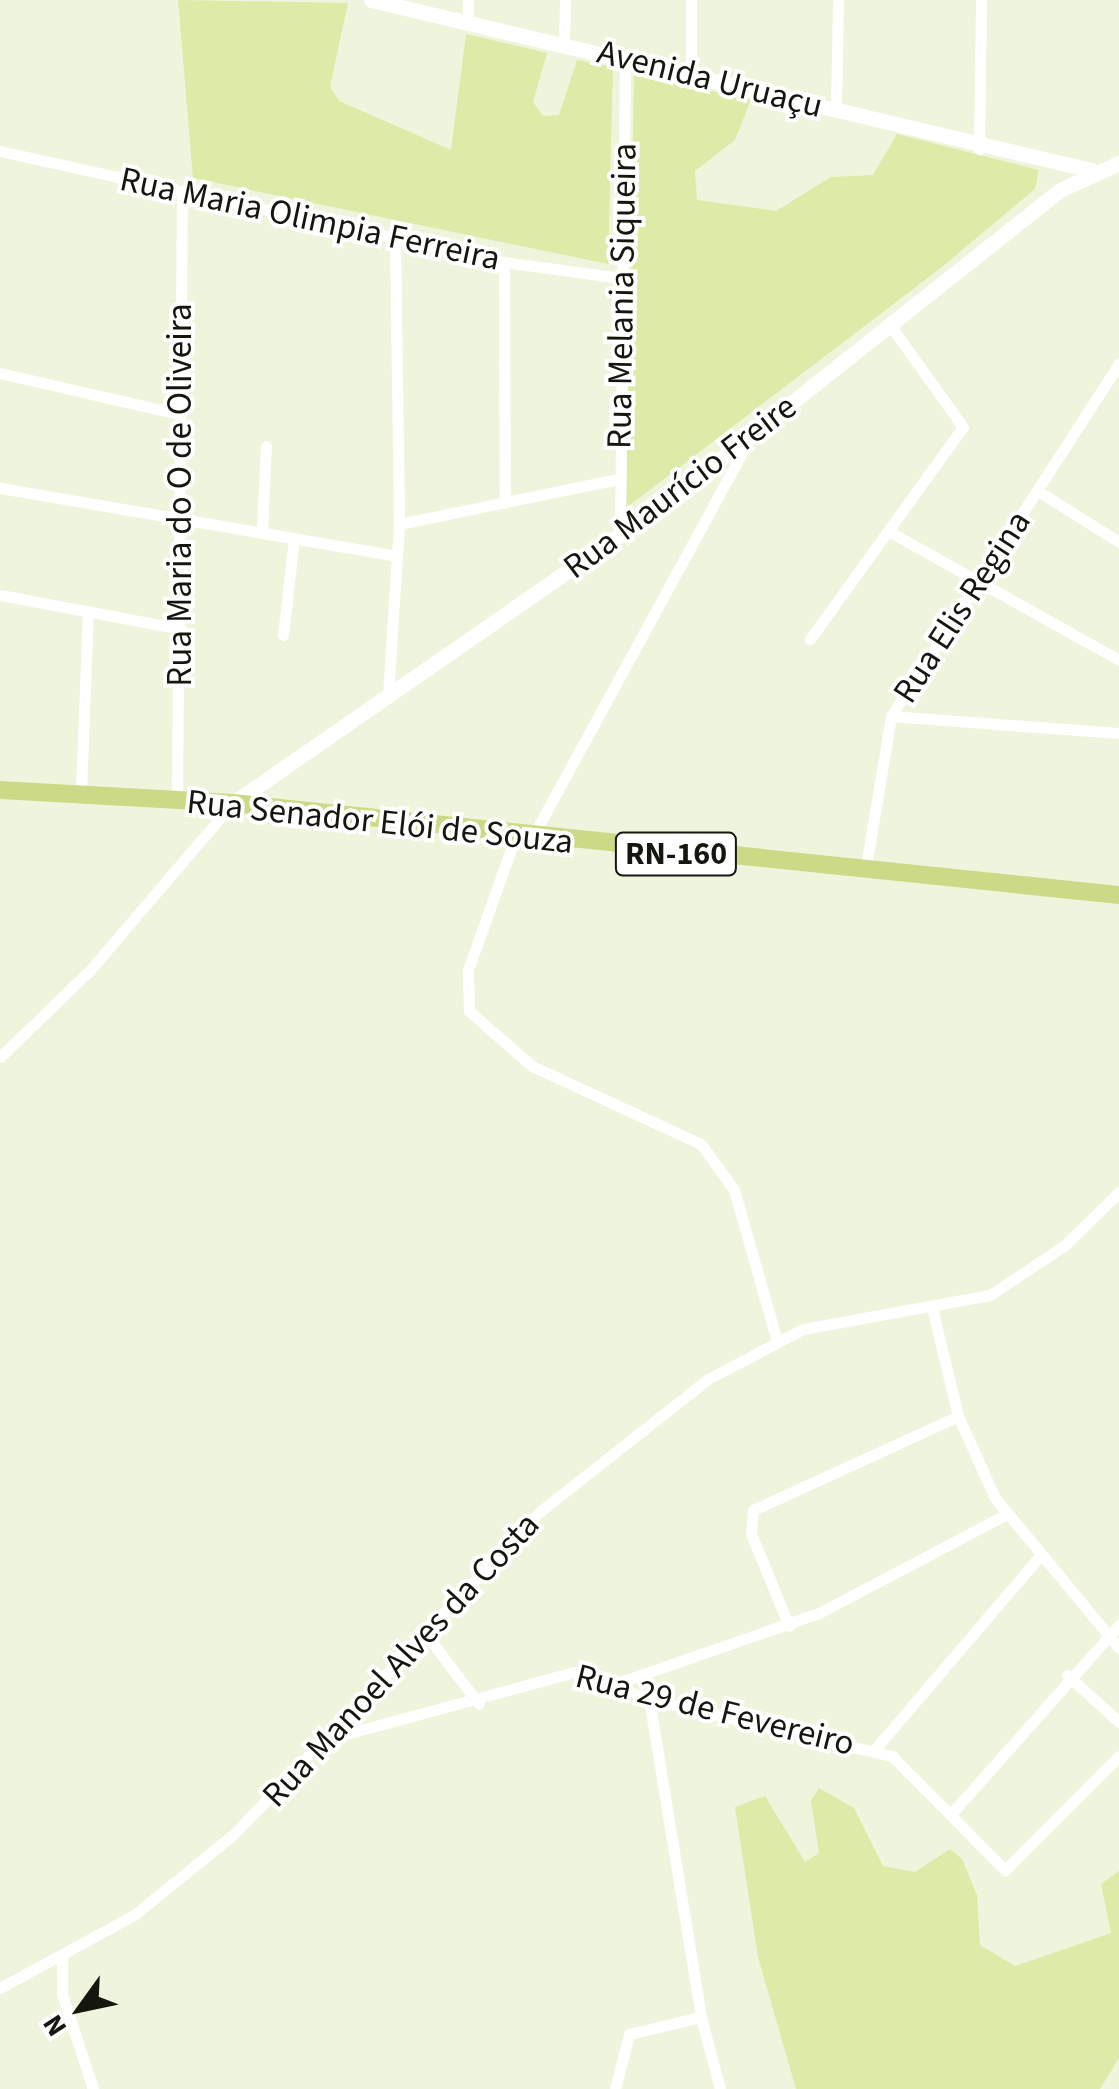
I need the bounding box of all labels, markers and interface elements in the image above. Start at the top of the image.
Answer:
street label: Avenida Uruaçu [593,31,827,127]
street label: Rua Melania Siqueira [598,143,646,449]
street label: Rua Maria Olimpia Ferreira [116,158,504,280]
street label: Rua Maria do O de Oliveira [159,303,201,687]
street label: Rua Maurício Freire [555,386,805,588]
street label: Rua Elis Regina [884,503,1040,711]
street label: Rua Senador Elói de Souza [185,781,575,863]
road number: RN-160 [614,827,738,881]
street label: Rua Manoel Alves da Costa [254,1504,548,1816]
street label: Rua 29 de Fevereiro [571,1655,859,1765]
north arrow [30,1959,130,2059]
text: N [33,2007,77,2044]

